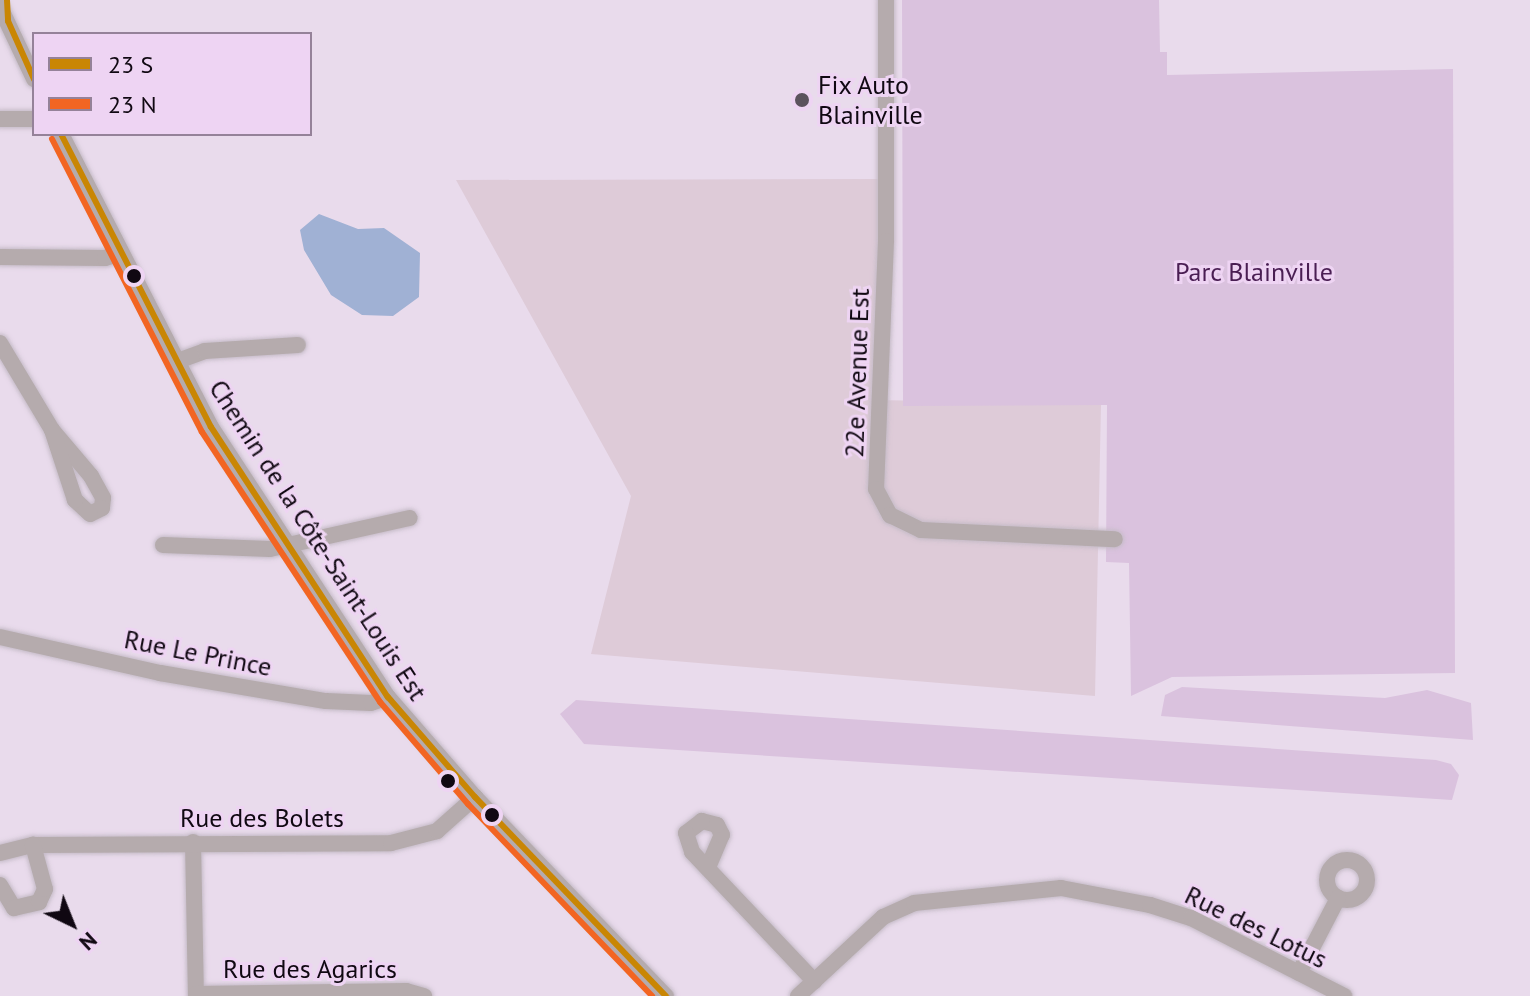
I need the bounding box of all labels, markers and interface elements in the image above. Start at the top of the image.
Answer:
legend [32,32,312,136]
text: 23 S [108,49,153,80]
place label: Fix Auto Blainville [818,69,923,130]
text: 23 N [108,89,157,120]
marker: Fix Auto Blainville [793,91,811,109]
park label: Parc Blainville [1175,256,1333,288]
unlabelled marker [126,268,142,284]
street label: 22e Avenue Est [838,287,876,459]
street label: Chemin de la Côte-Saint-Louis Est [203,374,433,706]
street label: Rue Le Prince [122,623,274,683]
unlabelled marker [440,773,456,789]
street label: Rue des Bolets [180,802,344,834]
unlabelled marker [484,807,500,823]
street label: Rue des Lotus [1180,879,1332,975]
north arrow [32,884,112,964]
text: N [74,926,103,957]
street label: Rue des Agarics [223,953,397,985]

